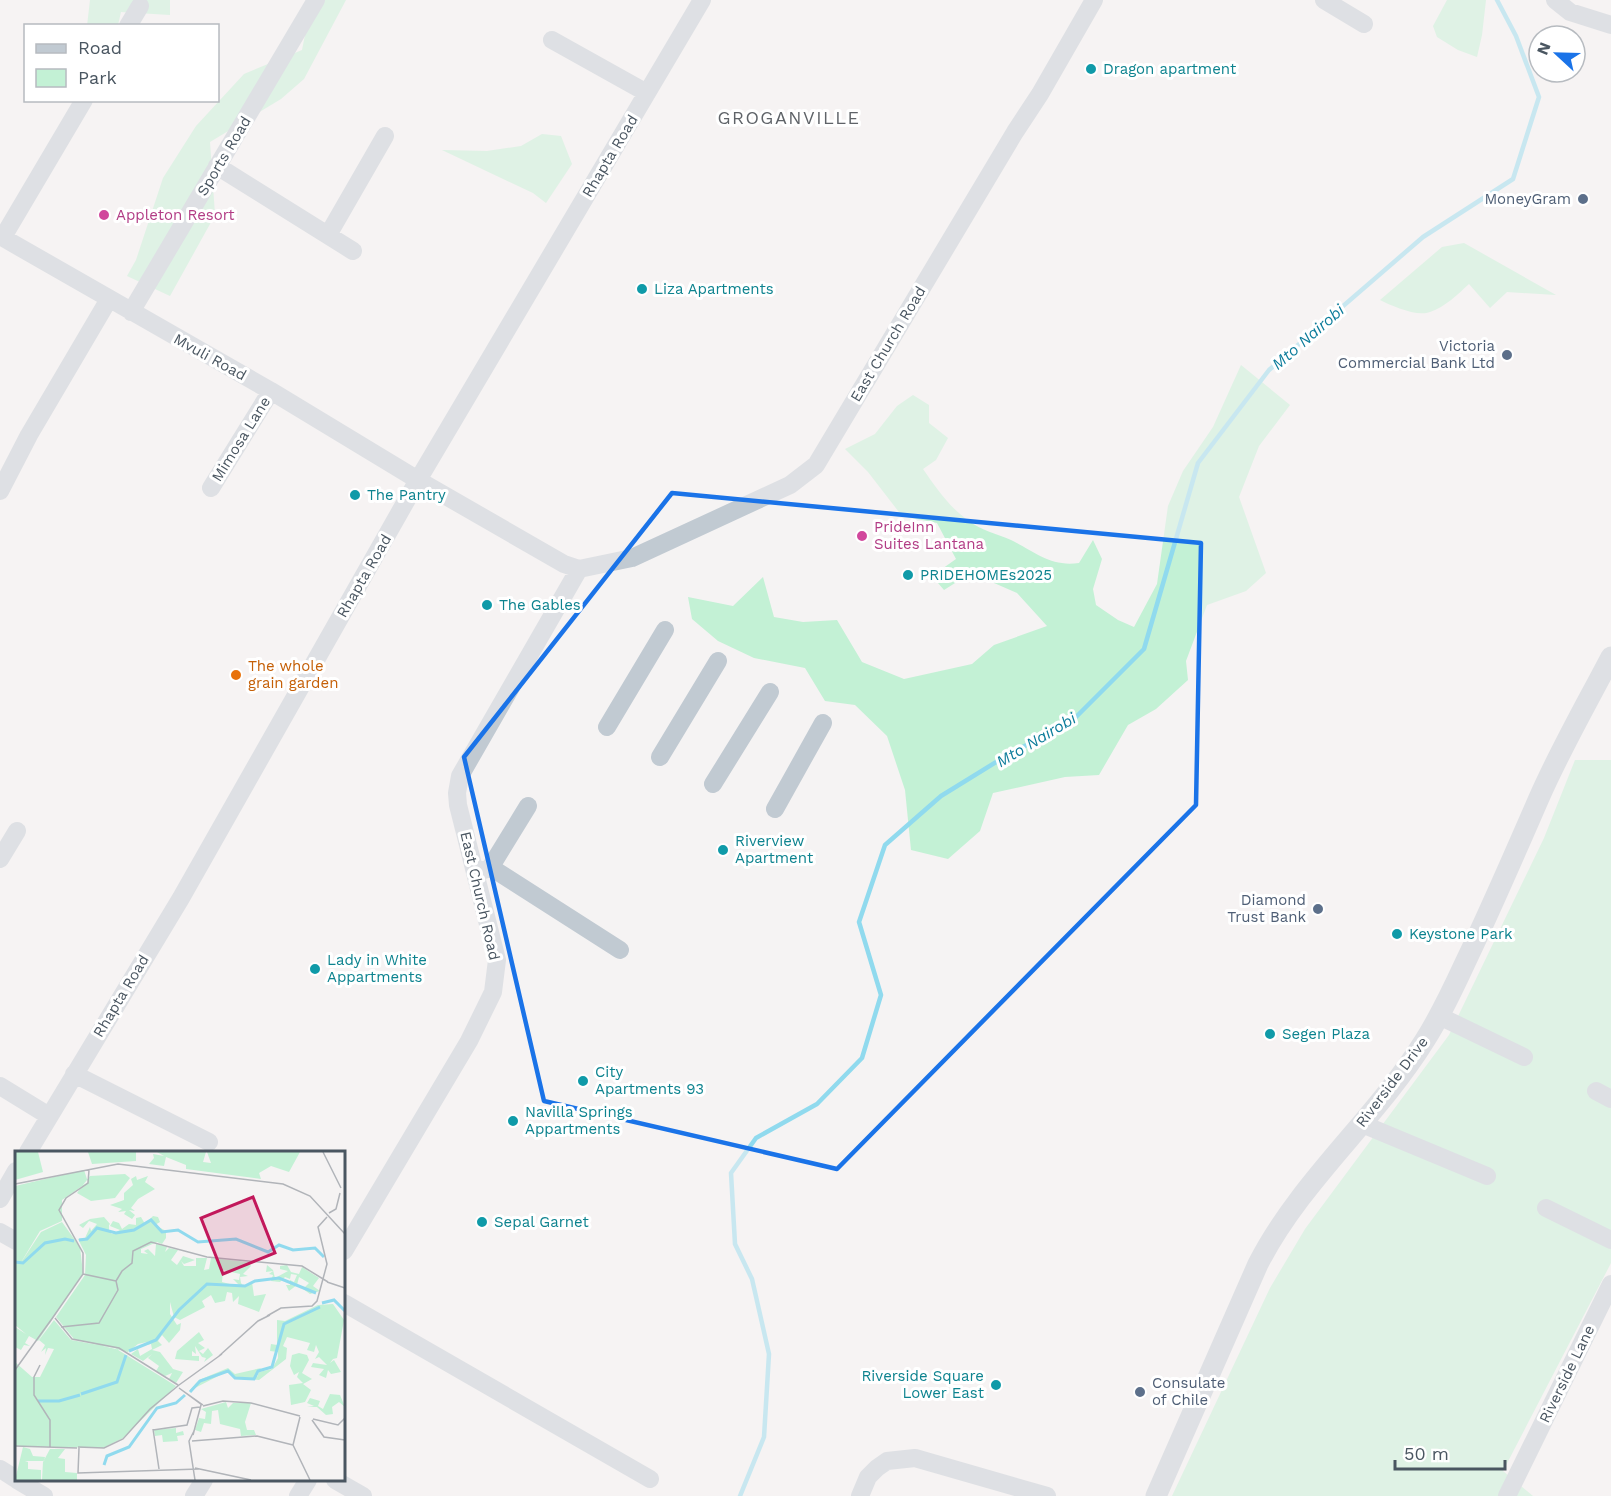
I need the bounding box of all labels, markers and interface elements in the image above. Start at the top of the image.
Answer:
legend [24,24,219,102]
north arrow [1527,24,1587,84]
text: Road [78,37,122,58]
text: N [1533,40,1555,58]
place label: Dragon apartment [1103,60,1237,78]
marker: Dragon apartment [1084,62,1098,76]
text: Park [78,67,117,88]
district label: GROGANVILLE [718,107,861,128]
street label: Rhapta Road [578,111,642,201]
street label: Sports Road [193,113,255,199]
place label: MoneyGram [1484,190,1571,208]
marker: MoneyGram [1576,192,1590,206]
place label: Appleton Resort [116,206,235,224]
marker: Appleton Resort [97,208,111,222]
place label: Liza Apartments [654,280,774,298]
marker: Liza Apartments [635,282,649,296]
street label: East Church Road [846,283,930,405]
water label: Mto Nairobi [1268,300,1349,374]
street label: Mvuli Road [171,330,249,384]
place label: Victoria Commercial Bank Ltd [1338,337,1496,372]
marker: Victoria Commercial Bank Ltd [1500,348,1514,362]
street label: Mimosa Lane [208,393,274,485]
place label: The Pantry [367,486,446,504]
marker: The Pantry [348,488,362,502]
place label: PrideInn Suites Lantana [874,518,984,553]
marker: PrideInn Suites Lantana [855,529,869,543]
street label: Rhapta Road [333,531,395,621]
place label: PRIDEHOMEs2025 [920,566,1052,584]
marker: PRIDEHOMEs2025 [901,568,915,582]
place label: The Gables [499,596,581,614]
marker: The Gables [480,598,494,612]
place label: The whole grain garden [248,657,338,692]
marker: The whole grain garden [229,668,243,682]
water label: Mto Nairobi [993,708,1080,771]
street label: East Church Road [456,830,504,962]
place label: Riverview Apartment [735,832,814,867]
marker: Riverview Apartment [716,843,730,857]
place label: Diamond Trust Bank [1227,891,1306,926]
marker: Diamond Trust Bank [1311,902,1325,916]
place label: Keystone Park [1409,925,1513,943]
marker: Keystone Park [1390,927,1404,941]
street label: Rhapta Road [89,951,153,1041]
place label: Lady in White Appartments [327,951,427,986]
marker: Lady in White Appartments [308,962,322,976]
place label: Segen Plaza [1282,1025,1371,1043]
marker: Segen Plaza [1263,1027,1277,1041]
street label: Riverside Drive [1352,1033,1432,1131]
place label: City Apartments 93 [595,1063,704,1098]
marker: City Apartments 93 [576,1074,590,1088]
place label: Navilla Springs Appartments [525,1103,633,1138]
marker: Navilla Springs Appartments [506,1114,520,1128]
inset map [15,1151,345,1481]
place label: Sepal Garnet [494,1213,590,1231]
marker: Sepal Garnet [475,1215,489,1229]
street label: Riverside Lane [1536,1322,1598,1426]
place label: Riverside Square Lower East [861,1367,985,1402]
place label: Consulate of Chile [1152,1374,1225,1409]
marker: Riverside Square Lower East [989,1378,1003,1392]
marker: Consulate of Chile [1133,1385,1147,1399]
scale bar [1395,1433,1504,1471]
text: 50 m [1404,1443,1449,1464]

